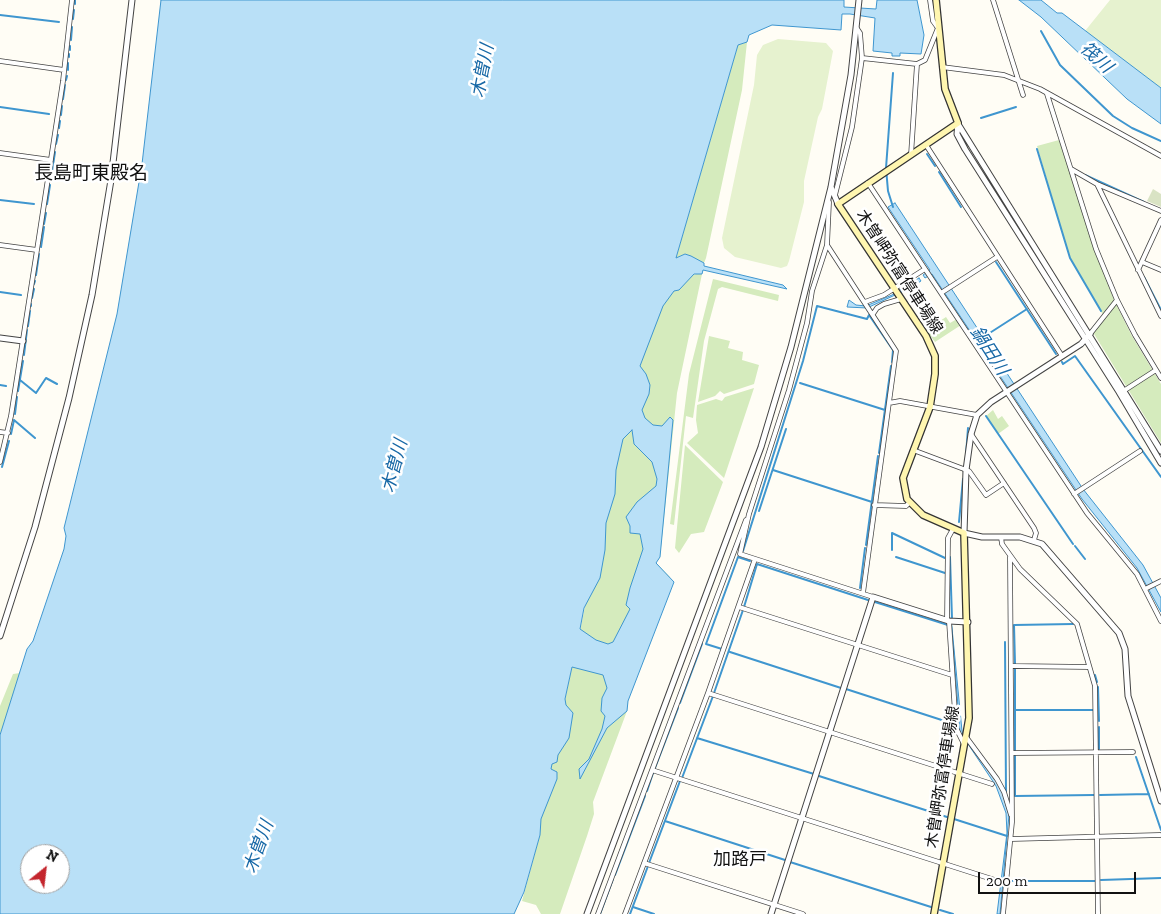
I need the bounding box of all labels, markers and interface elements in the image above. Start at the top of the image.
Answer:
water label: 筏川 [1075,38,1117,78]
water label: 木曽川 [467,42,499,100]
district label: 長島町東殿名 [34,163,148,185]
street label: 木曽岬弥富停車場線 [852,206,946,338]
water label: 鍋田川 [965,322,1013,380]
water label: 木曽川 [378,437,412,495]
street label: 木曽岬弥富停車場線 [922,704,964,850]
water label: 木曽川 [240,818,278,876]
north arrow [20,844,70,894]
text: N [43,846,61,866]
district label: 加路戸 [713,849,767,871]
scale bar [981,862,1138,894]
text: 200 m [986,872,1027,890]

